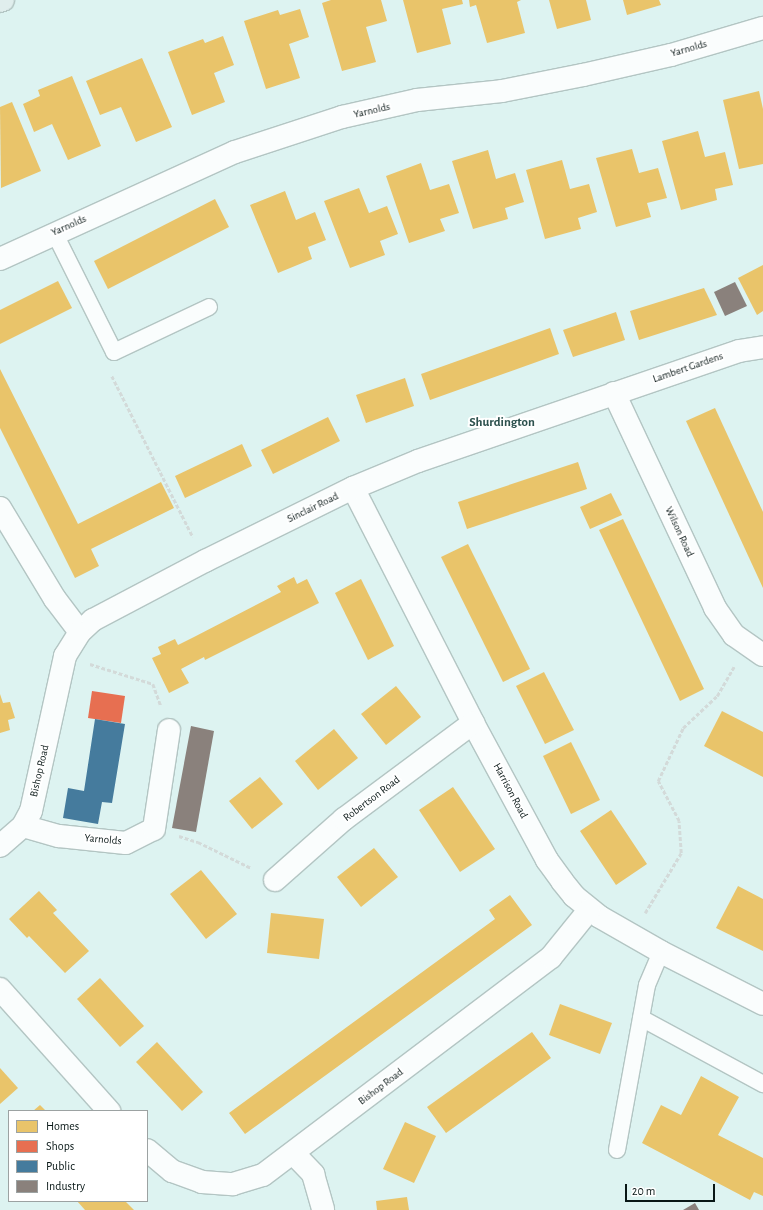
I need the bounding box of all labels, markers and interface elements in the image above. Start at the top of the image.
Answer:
street label: Yarnolds [669,38,709,60]
street label: Yarnolds [352,100,392,122]
street label: Yarnolds [49,212,89,240]
street label: Lambert Gardens [651,350,725,386]
district label: Shurdington [469,415,535,431]
street label: Sinclair Road [285,490,341,526]
street label: Wilson Road [662,505,696,559]
street label: Bishop Road [28,744,52,798]
street label: Harrison Road [490,761,530,821]
street label: Robertson Road [341,773,403,825]
street label: Yarnolds [84,832,122,848]
street label: Bishop Road [356,1066,406,1108]
legend [8,1110,148,1202]
text: Homes [46,1120,79,1132]
text: Shops [46,1140,74,1152]
text: Public [46,1160,75,1172]
scale bar [627,1176,717,1202]
text: Industry [46,1180,85,1192]
text: 20 m [632,1185,655,1197]

